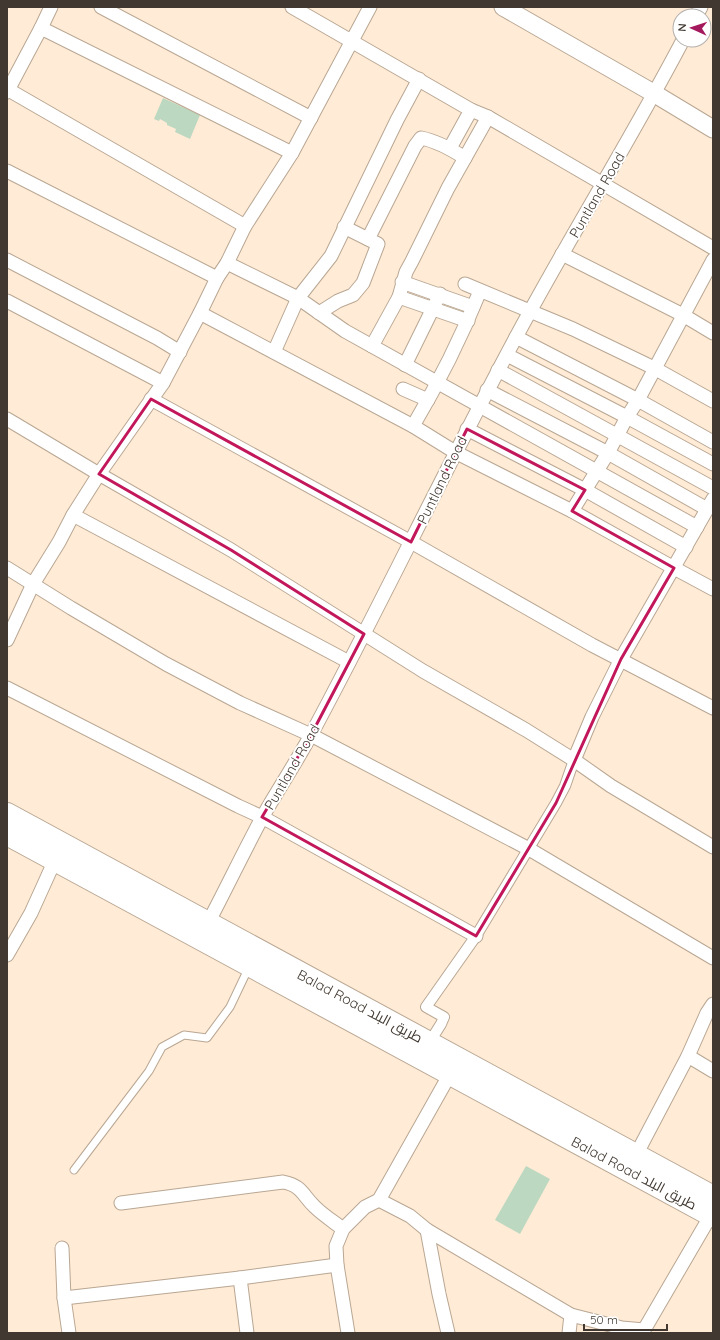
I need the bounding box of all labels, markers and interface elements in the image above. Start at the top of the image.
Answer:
north arrow [672,8,712,48]
text: N [675,23,689,32]
street label: Puntland Road [565,149,629,241]
street label: Puntland Road [413,433,471,527]
street label: Puntland Road [260,721,324,813]
street label: Balad Road طريق البلد [294,965,426,1047]
street label: Balad Road طريق البلد [568,1132,700,1214]
scale bar [584,1306,667,1332]
text: 50 m [590,1312,618,1327]

